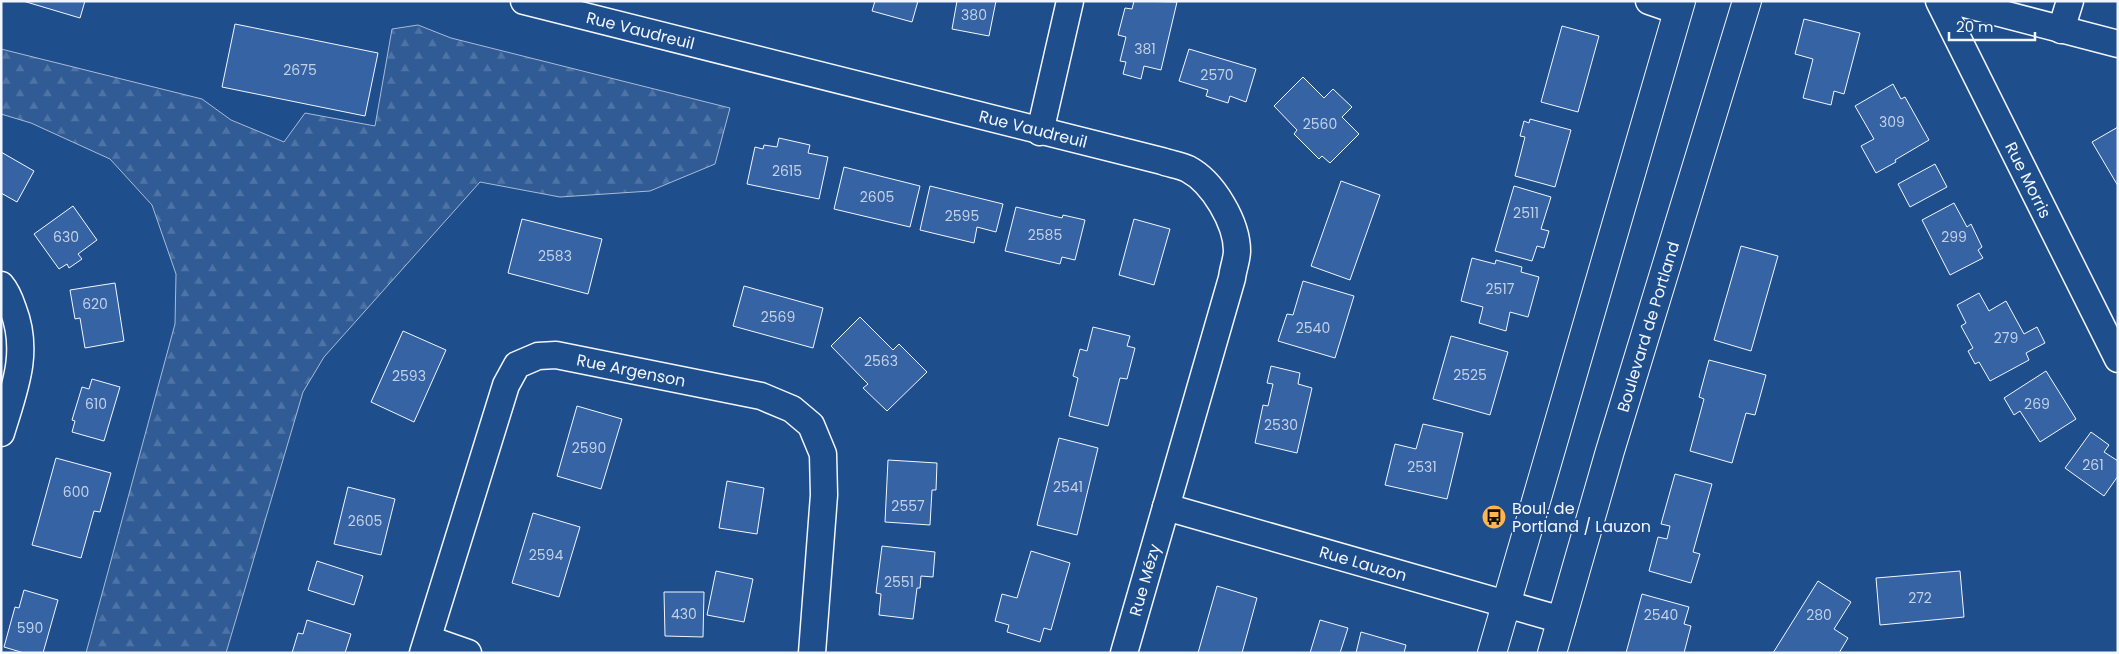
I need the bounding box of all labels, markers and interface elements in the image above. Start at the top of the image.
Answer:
house number: 380 [961,5,987,25]
street label: Rue Vaudreuil [584,6,697,55]
scale bar [1949,10,2035,42]
text: 20 m [1956,16,1994,37]
house number: 381 [1134,39,1156,59]
house number: 2675 [283,60,317,80]
house number: 2570 [1200,65,1234,85]
street label: Rue Vaudreuil [977,104,1090,153]
house number: 309 [1879,112,1905,132]
house number: 2560 [1303,114,1337,134]
street label: Rue Morris [2000,138,2057,222]
house number: 2615 [772,161,802,181]
house number: 2605 [860,187,894,207]
house number: 2511 [1513,203,1539,223]
house number: 2595 [945,206,979,226]
house number: 2585 [1028,225,1062,245]
house number: 630 [53,227,79,247]
house number: 299 [1941,227,1967,247]
street label: Boulevard de Portland [1611,239,1685,415]
house number: 2583 [538,246,572,266]
house number: 2517 [1486,279,1515,299]
house number: 620 [82,294,108,314]
house number: 2569 [761,307,795,327]
house number: 2540 [1296,318,1330,338]
house number: 279 [1994,328,2018,348]
street label: Rue Argenson [575,348,688,392]
house number: 2563 [864,351,898,371]
house number: 2525 [1453,365,1487,385]
house number: 2593 [392,366,426,386]
house number: 610 [85,394,107,414]
house number: 269 [2024,394,2050,414]
house number: 2530 [1264,415,1298,435]
house number: 2590 [572,438,606,458]
house number: 261 [2082,455,2104,475]
house number: 2531 [1407,457,1437,477]
house number: 2541 [1053,477,1083,497]
house number: 600 [63,482,89,502]
house number: 2557 [891,496,925,516]
place label: Boul. de Portland / Lauzon [1512,497,1651,538]
bus stop icon: Boul. de Portland / Lauzon [1481,504,1507,530]
house number: 2605 [348,511,382,531]
street label: Rue Lauzon [1317,540,1410,587]
street label: Rue Mézy [1124,541,1166,619]
house number: 2594 [529,545,563,565]
house number: 2551 [884,572,914,592]
house number: 272 [1908,588,1932,608]
house number: 430 [671,604,697,624]
house number: 2540 [1644,605,1678,625]
house number: 280 [1806,605,1832,625]
house number: 590 [17,618,43,638]

